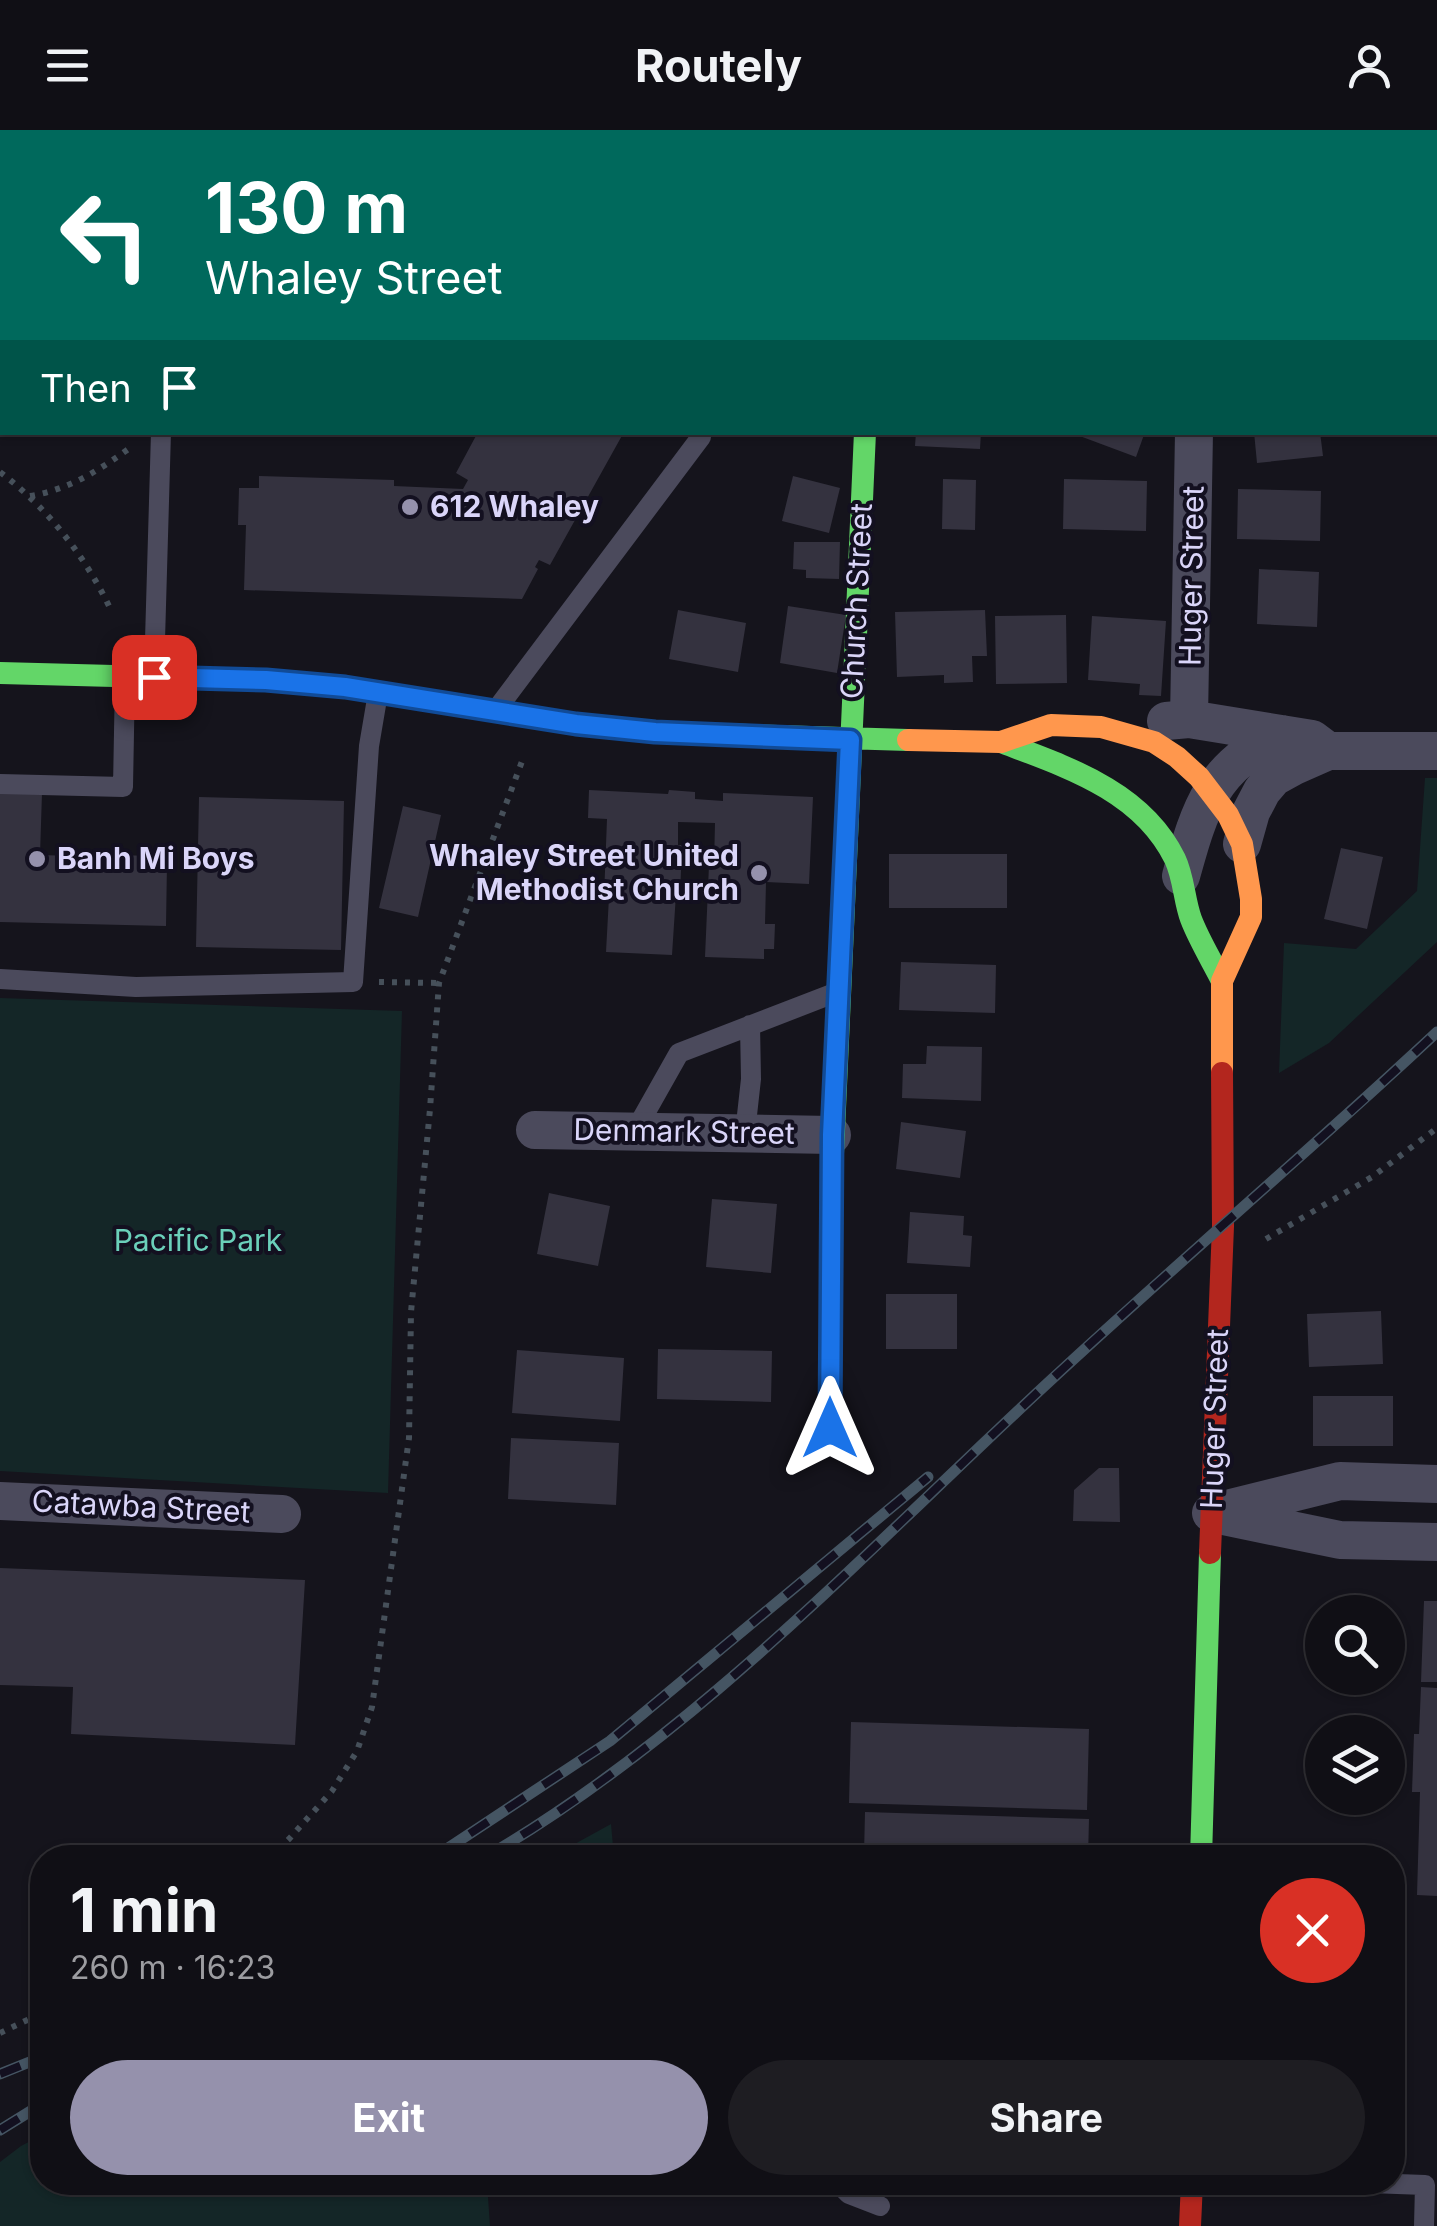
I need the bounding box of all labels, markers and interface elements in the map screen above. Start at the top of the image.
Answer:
icon: menu [40,38,95,93]
text: Routely [635,38,802,93]
icon: person [1342,38,1397,93]
text: 130 m [205,165,408,250]
icon: left [40,170,170,300]
text: Whaley Street [205,250,502,305]
icon: arrive [152,360,207,415]
text: Then [40,365,132,411]
street label: Huger Street [1171,485,1211,666]
place label: 612 Whaley [430,488,599,524]
marker: 612 Whaley [399,496,421,518]
street label: Church Street [833,502,879,700]
pin [112,635,197,720]
icon: arrive [127,650,182,705]
place label: Whaley Street United Methodist Church [429,837,739,907]
place label: Banh Mi Boys [57,840,254,876]
marker: Banh Mi Boys [26,848,48,870]
marker: Whaley Street United Methodist Church [748,862,770,884]
street label: Denmark Street [573,1111,795,1151]
park label: Pacific Park [114,1222,283,1258]
street label: Huger Street [1193,1328,1235,1510]
position arrow [778,1376,882,1480]
street label: Catawba Street [31,1482,251,1530]
map controls [1305,1595,1405,1815]
button: search [1305,1595,1405,1695]
button: layers [1305,1715,1405,1815]
text: 1 min [70,1874,218,1946]
button: close [1260,1878,1365,1983]
text: 260 m · 16:23 [70,1948,275,1987]
button: Exit [70,2060,708,2175]
button: Share [728,2060,1365,2175]

